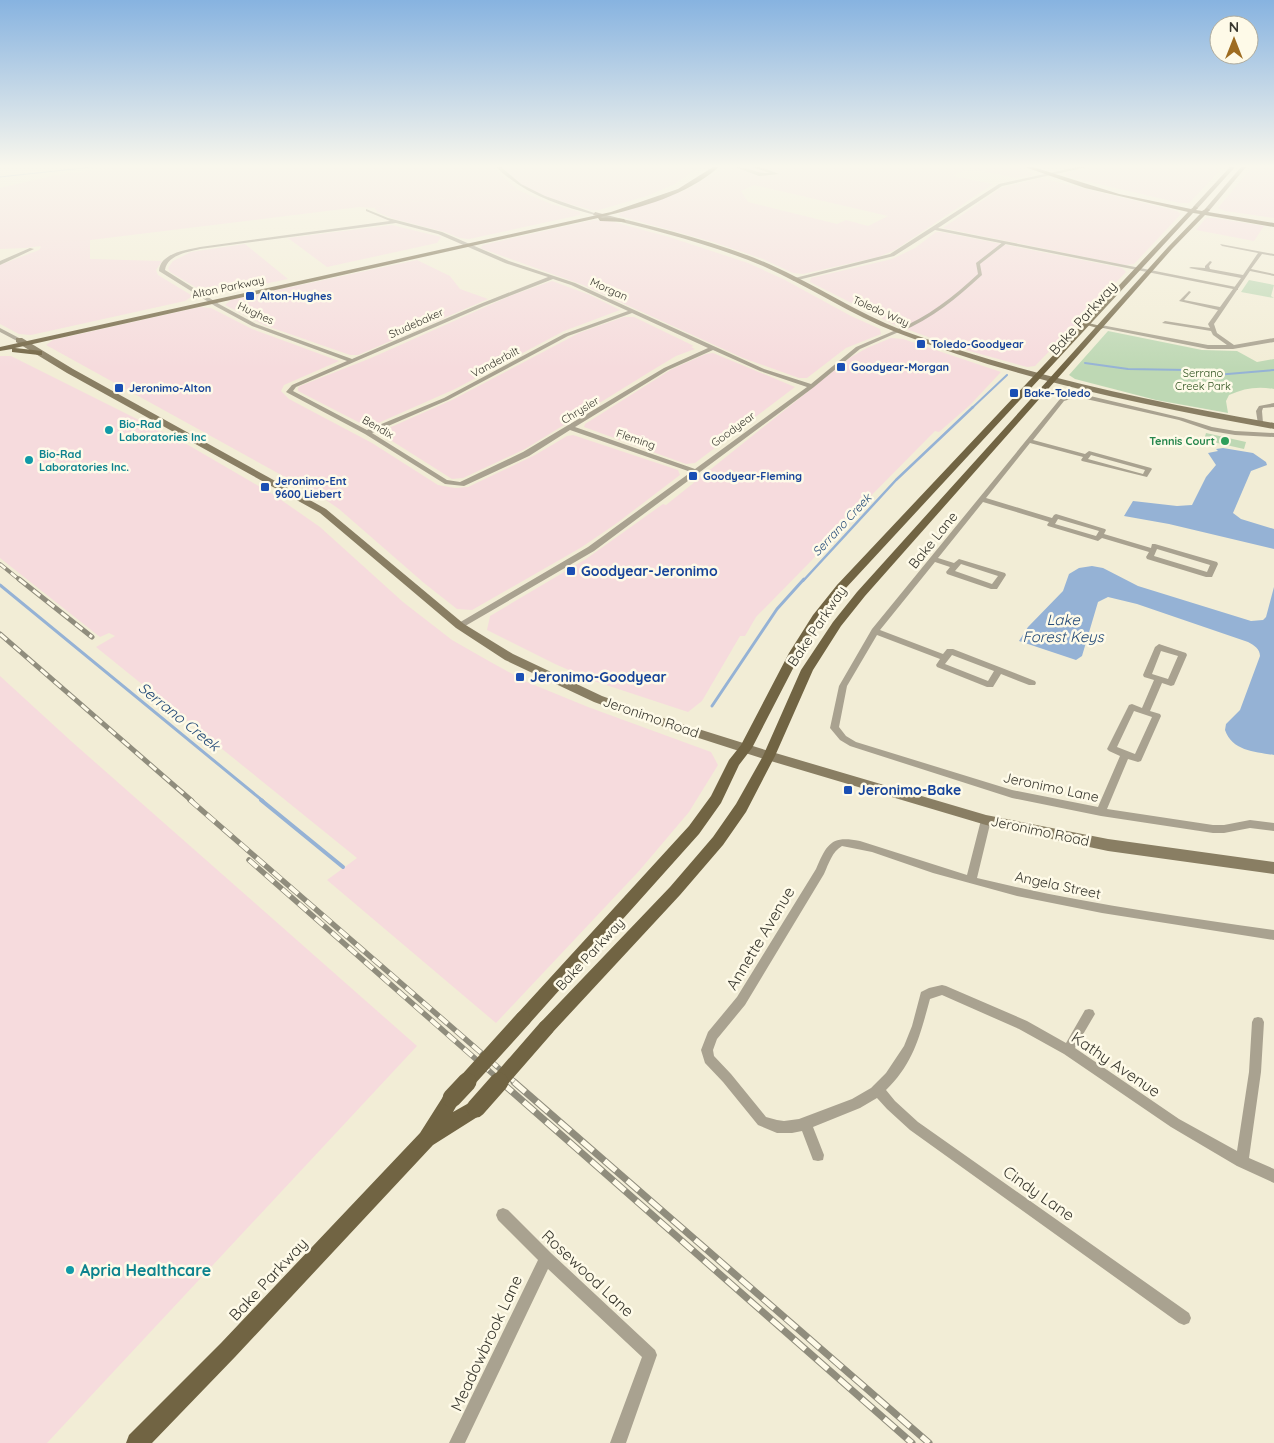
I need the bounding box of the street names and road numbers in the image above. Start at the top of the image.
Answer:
street label: Alton Parkway [190,272,266,302]
street label: Morgan [588,275,630,303]
street label: Bake Parkway [1045,277,1121,359]
street label: Toledo Way [851,292,911,330]
street label: Hughes [236,299,276,327]
street label: Studebaker [386,304,446,341]
street label: Vanderbilt [469,343,522,381]
street label: Chrysler [558,393,602,427]
street label: Goodyear [708,408,758,450]
street label: Bendix [360,412,396,442]
street label: Fleming [615,426,657,452]
street label: Bake Lane [904,508,962,572]
street label: Bake Parkway [783,582,851,670]
street label: Jeronimo Road [601,692,701,742]
street label: Jeronimo Lane [1001,768,1101,806]
street label: Jeronimo Road [989,812,1091,850]
street label: Angela Street [1013,867,1103,903]
street label: Annette Avenue [721,883,799,993]
street label: Bake Parkway [552,914,628,994]
street label: Kathy Avenue [1068,1027,1164,1101]
street label: Cindy Lane [999,1161,1079,1225]
street label: Rosewood Lane [538,1225,638,1321]
street label: Bake Parkway [224,1233,312,1325]
street label: Meadowbrook Lane [446,1272,526,1414]

